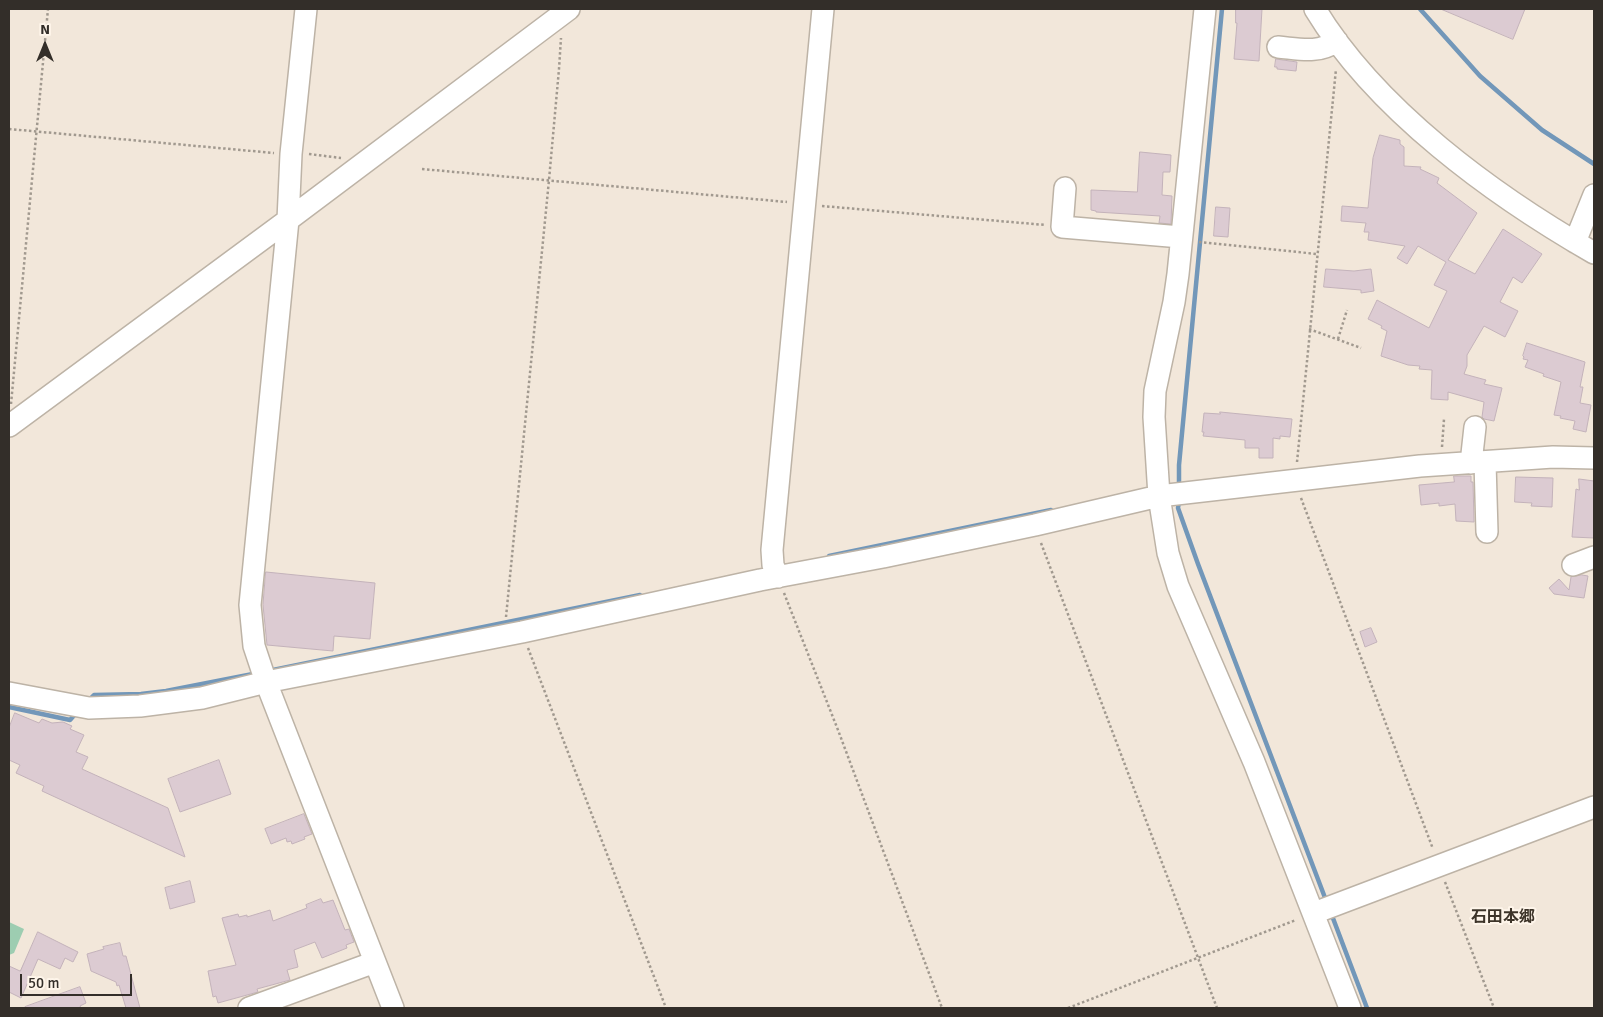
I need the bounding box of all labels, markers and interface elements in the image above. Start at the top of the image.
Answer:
north arrow [20,20,70,70]
text: N [40,21,50,38]
district label: 石田本郷 [1471,908,1535,928]
scale bar [22,964,135,996]
text: 50 m [28,974,59,992]

